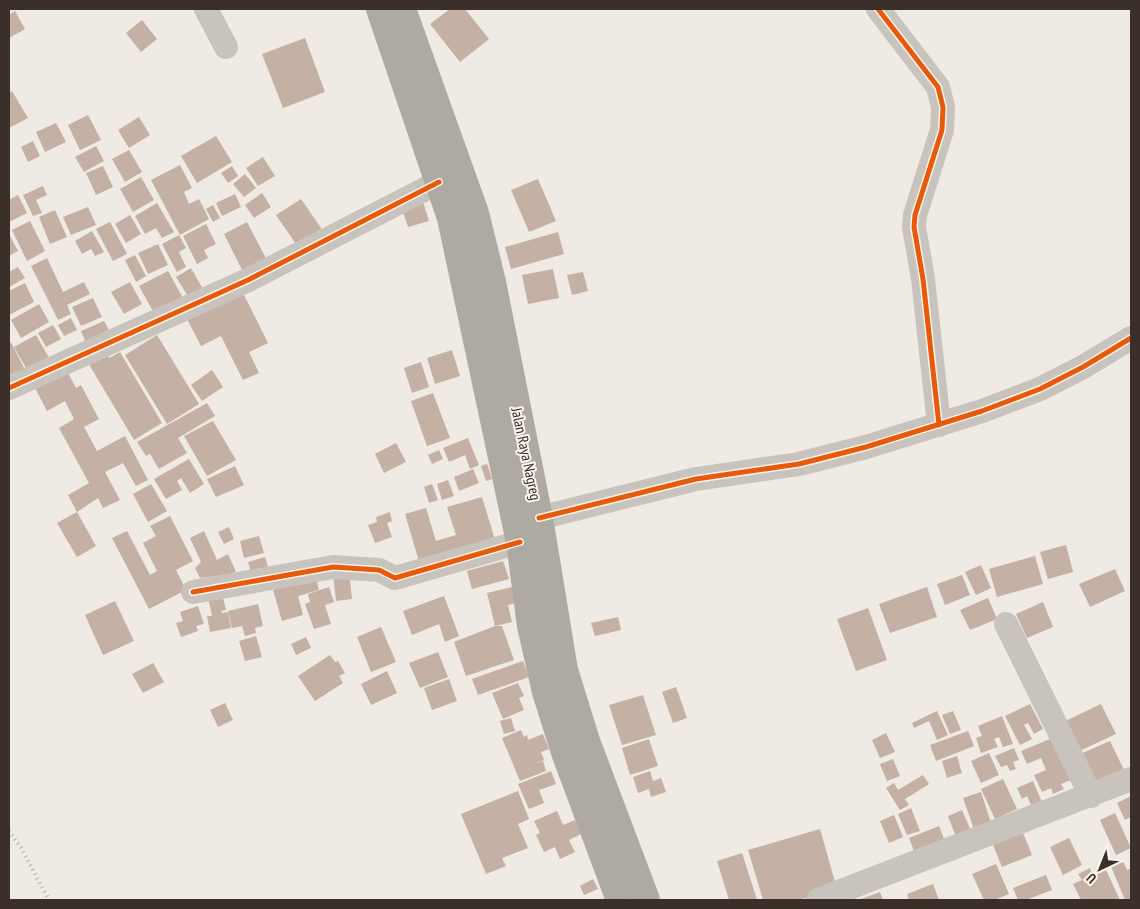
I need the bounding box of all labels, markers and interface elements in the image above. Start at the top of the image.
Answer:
street label: Jalan Raya Nagreg [507,405,546,502]
north arrow [1075,844,1125,894]
text: U [1082,869,1100,888]

